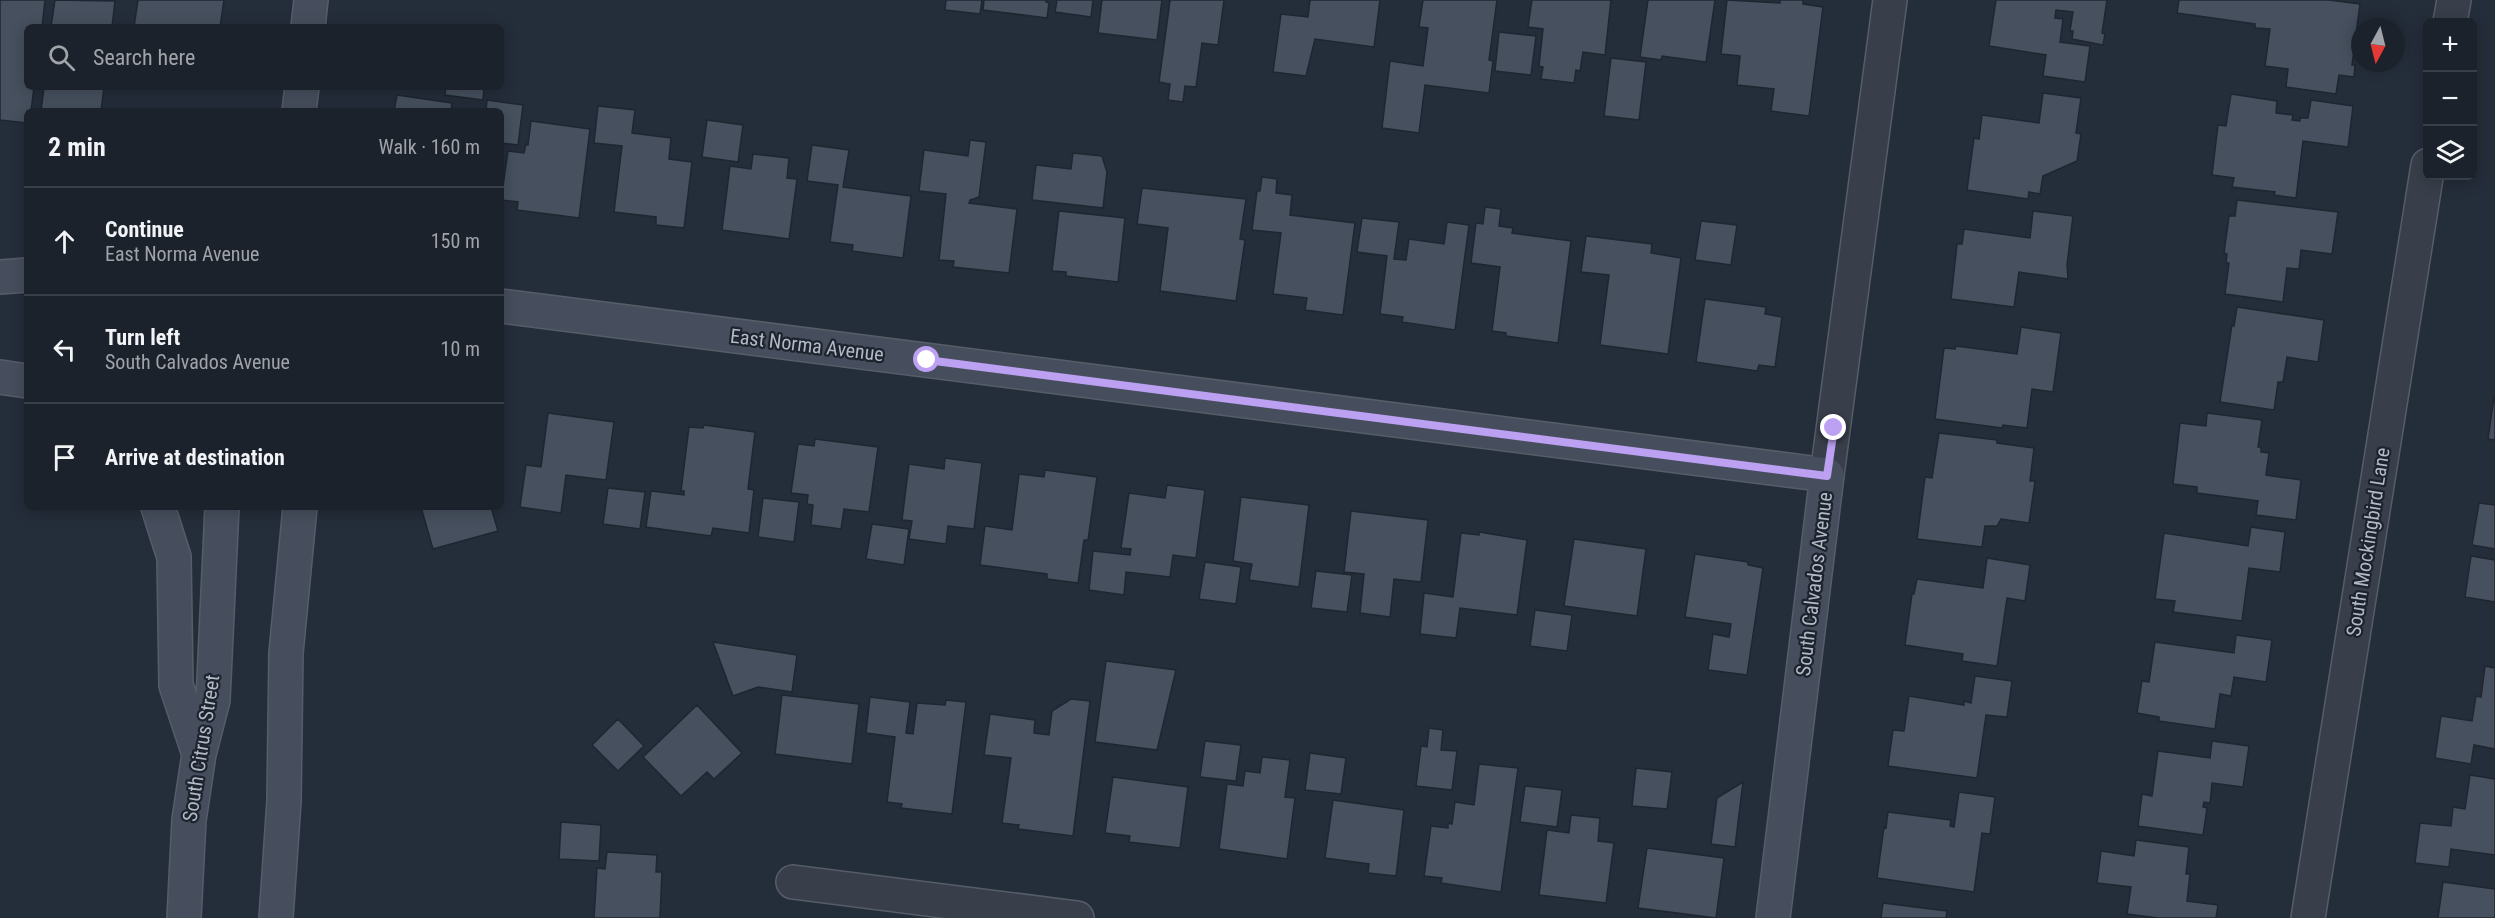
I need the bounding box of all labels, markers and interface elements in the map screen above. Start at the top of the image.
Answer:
north arrow [2351,18,2405,72]
map controls [2423,18,2477,180]
button: + [2423,18,2477,72]
search box [24,24,504,90]
icon: search [45,41,78,74]
text: Search here [93,45,195,70]
button: − [2423,72,2477,126]
button: layers [2423,126,2477,180]
text: 2 min [48,132,106,162]
text: Walk · 160 m [379,135,480,159]
text: Continue [105,217,184,242]
icon: ahead [48,225,81,258]
text: 150 m [431,229,480,253]
text: East Norma Avenue [105,242,259,266]
street label: East Norma Avenue [729,324,885,366]
text: Turn left [105,325,180,350]
icon: left [48,333,81,366]
text: 10 m [441,337,480,361]
route start [913,346,939,372]
text: South Calvados Avenue [105,350,290,374]
route end [1820,414,1846,440]
icon: arrive [48,441,81,474]
text: Arrive at destination [105,445,285,470]
street label: South Mockingbird Lane [2341,446,2395,638]
street label: South Calvados Avenue [1791,491,1837,677]
street label: South Citrus Street [178,673,224,823]

